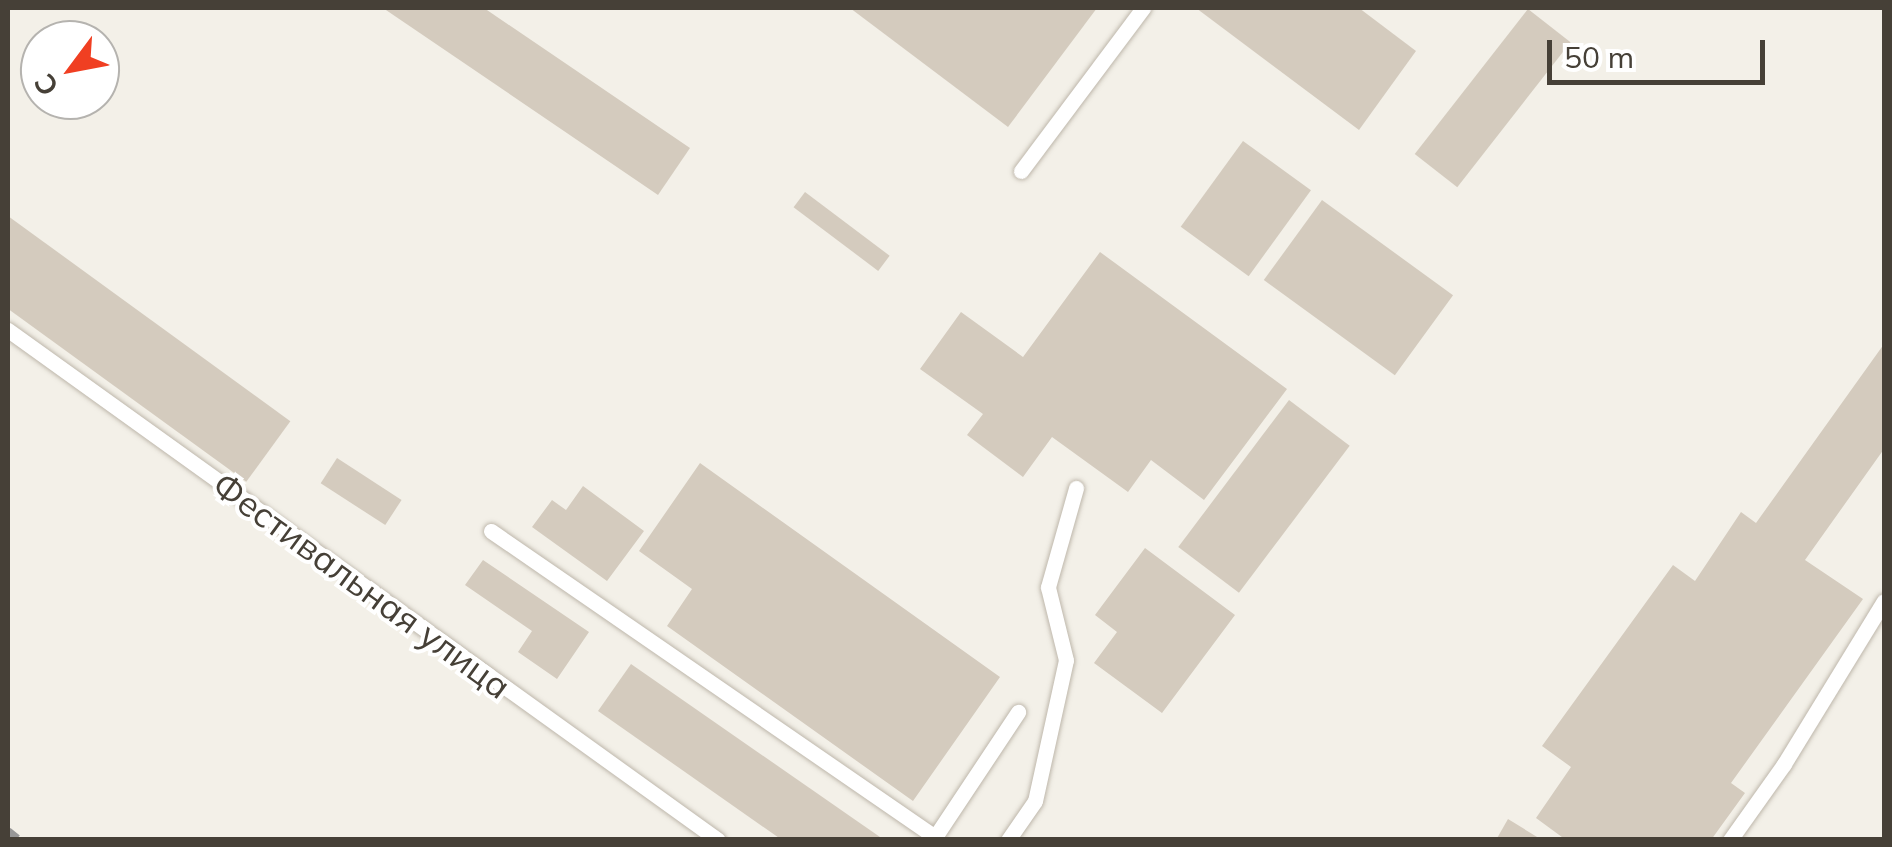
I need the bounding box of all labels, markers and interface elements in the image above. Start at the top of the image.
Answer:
north arrow [20,20,120,120]
scale bar [1552,20,1770,82]
text: 50 m [1564,38,1634,76]
text: С [26,68,66,103]
street label: Фестивальная улица [205,463,519,707]

